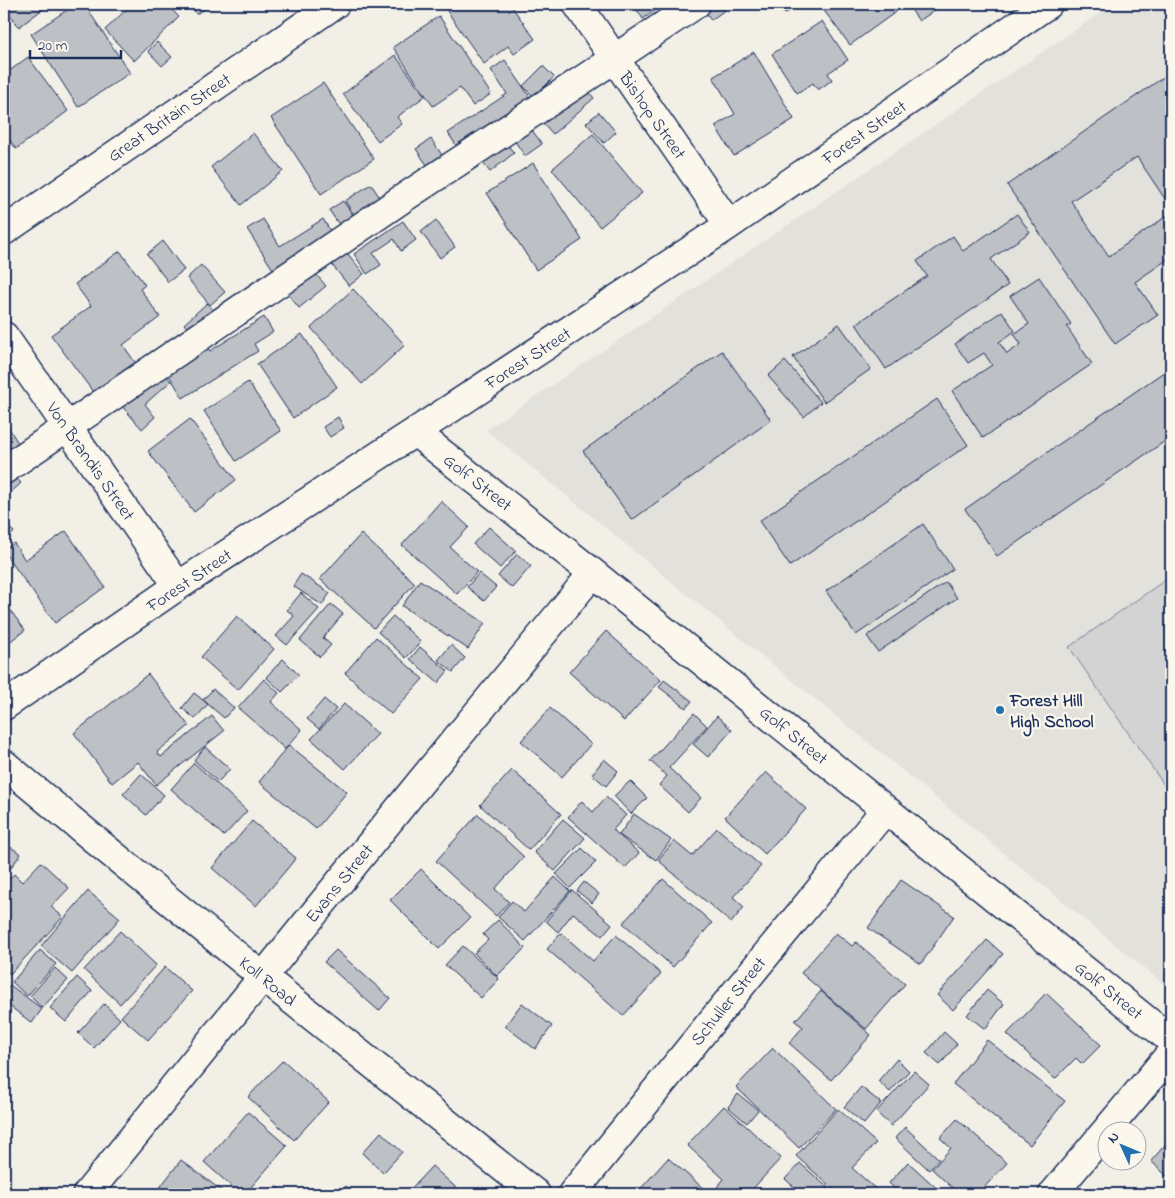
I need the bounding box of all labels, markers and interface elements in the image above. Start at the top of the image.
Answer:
scale bar [30,28,121,60]
text: 20 m [38,35,68,57]
street label: Bishop Street [611,66,691,165]
street label: Great Britain Street [103,68,237,170]
street label: Forest Street [817,95,913,173]
street label: Forest Street [480,322,577,398]
street label: Von Brandis Street [38,397,140,527]
street label: Golf Street [437,448,517,519]
street label: Forest Street [141,543,238,620]
place label: Forest Hill High School [1009,689,1093,737]
street label: Golf Street [753,701,833,772]
marker: Forest Hill High School [994,704,1006,716]
street label: Evans Street [300,839,381,930]
street label: Koll Road [232,951,301,1014]
street label: Schuller Street [685,952,774,1052]
street label: Golf Street [1068,956,1148,1027]
north arrow [1098,1120,1148,1170]
text: N [1103,1127,1125,1149]

